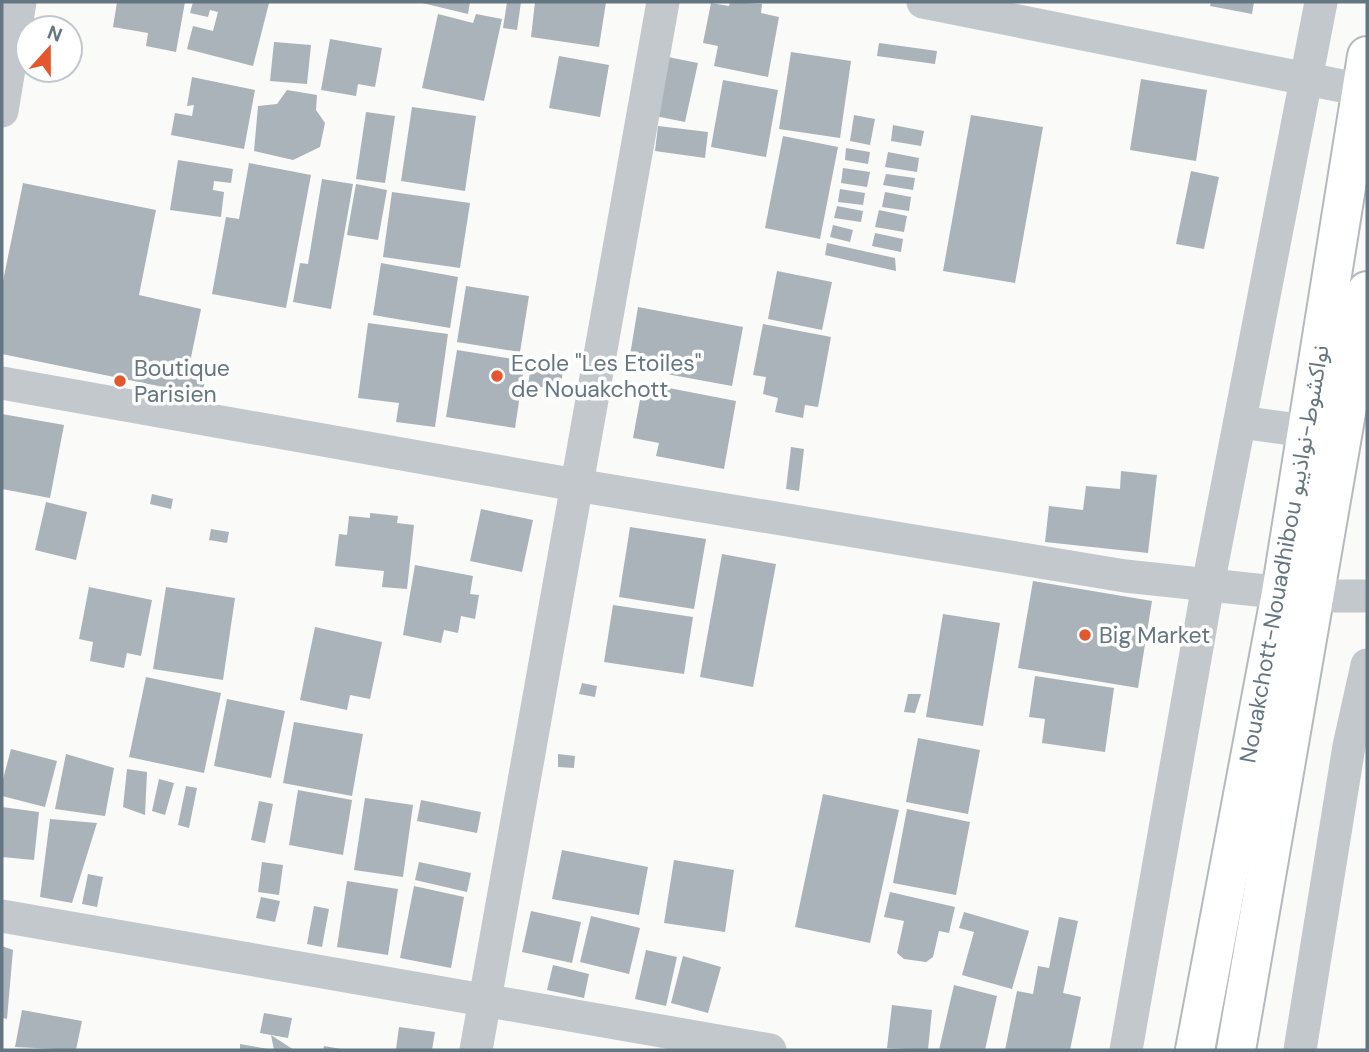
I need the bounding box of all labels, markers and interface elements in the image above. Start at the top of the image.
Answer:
north arrow [14,14,84,84]
text: N [44,19,66,48]
street label: Nouakchott-Nouadhibou نواكشوط-نواذيبو [1232,343,1336,765]
place label: Ecole "Les Etoiles" de Nouakchott [511,348,701,404]
place label: Boutique Parisien [134,353,230,409]
marker: Ecole "Les Etoiles" de Nouakchott [489,368,505,384]
marker: Boutique Parisien [112,373,128,389]
place label: Big Market [1099,620,1210,650]
marker: Big Market [1077,627,1093,643]

